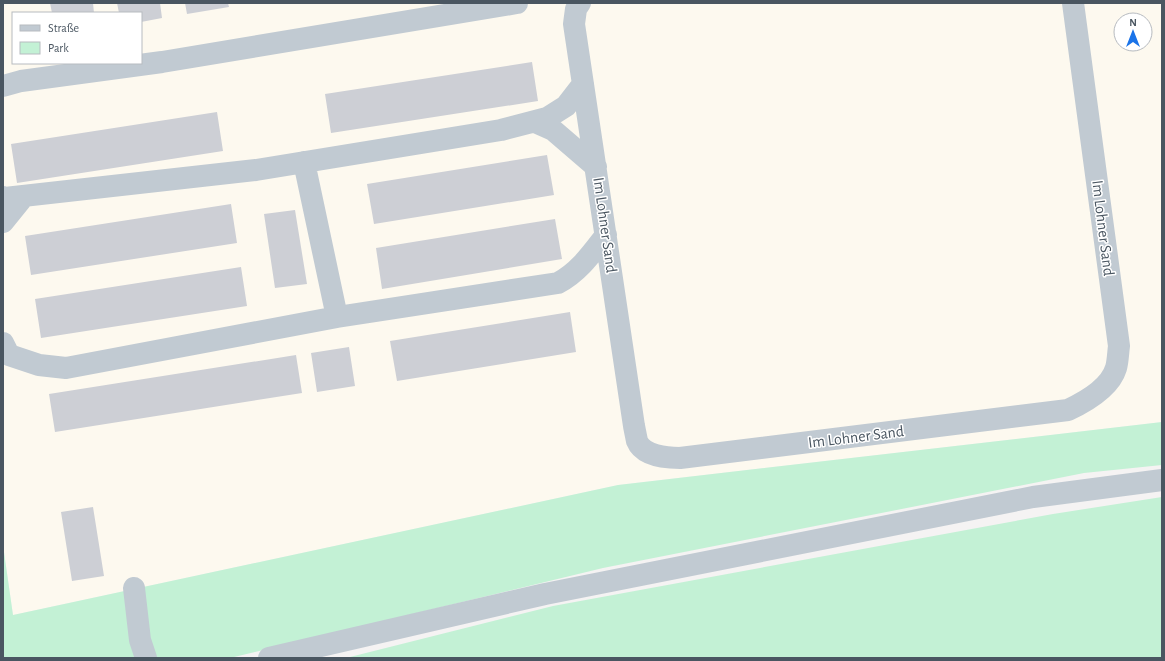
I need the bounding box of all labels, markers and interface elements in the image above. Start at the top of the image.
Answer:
legend [12,12,142,64]
north arrow [1113,12,1153,52]
text: N [1129,17,1137,28]
text: Straße [48,22,79,34]
text: Park [48,42,69,54]
street label: Im Lohner Sand [590,176,620,274]
street label: Im Lohner Sand [1089,179,1117,277]
street label: Im Lohner Sand [807,423,905,451]

